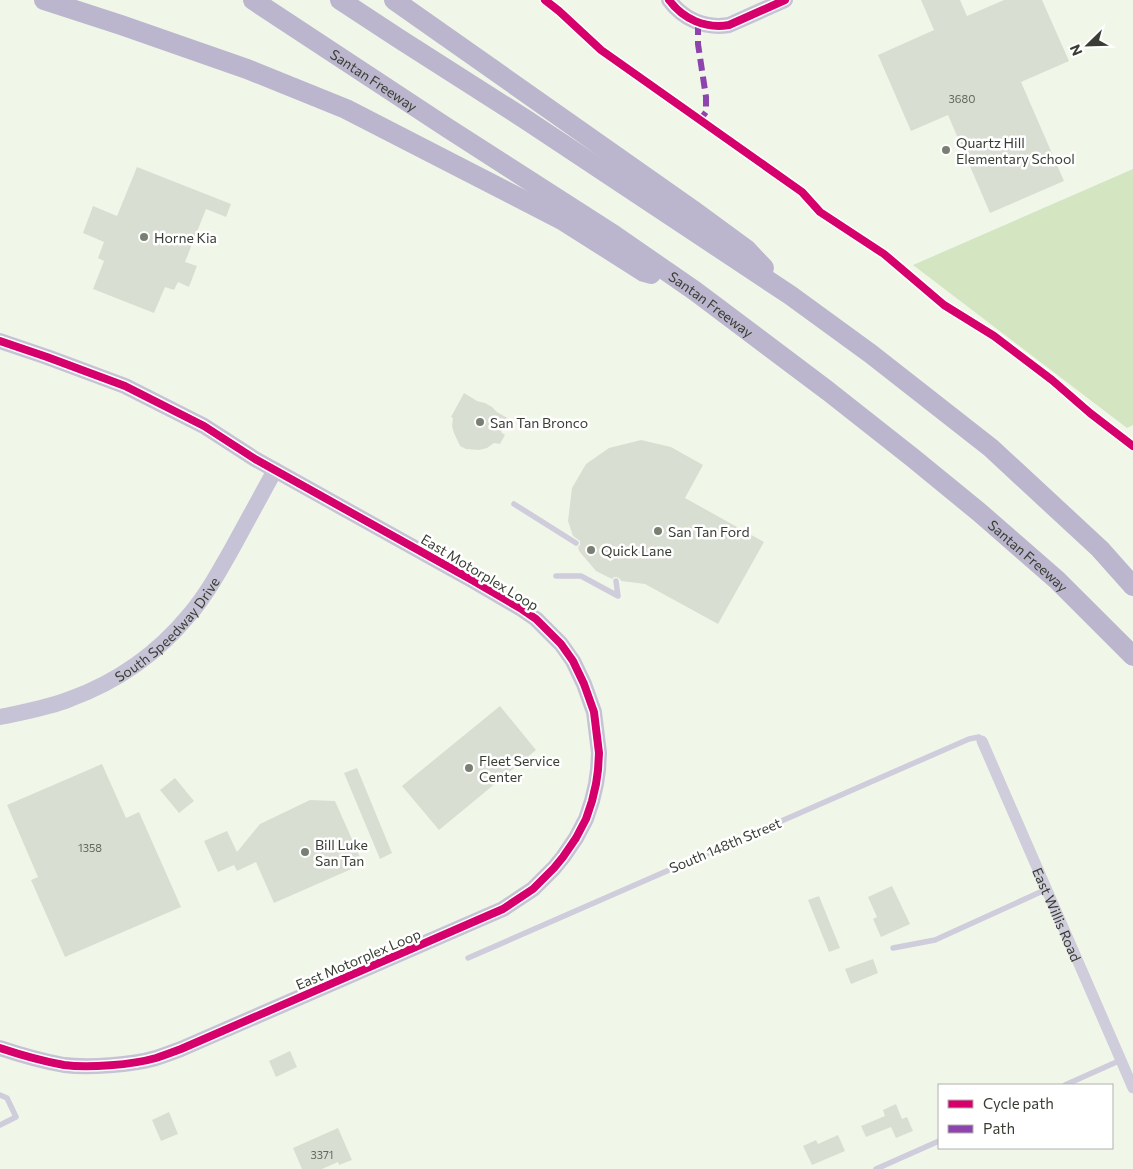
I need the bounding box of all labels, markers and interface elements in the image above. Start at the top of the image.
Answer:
north arrow [1063,20,1113,70]
text: N [1066,42,1085,58]
street label: Santan Freeway [327,45,421,114]
house number: 3680 [949,92,975,105]
place label: Quartz Hill Elementary School [956,134,1075,167]
marker: Quartz Hill Elementary School [940,144,952,156]
place label: Horne Kia [154,229,217,246]
marker: Horne Kia [138,231,150,243]
street label: Santan Freeway [666,267,757,341]
place label: San Tan Bronco [490,414,588,431]
marker: San Tan Bronco [474,416,486,428]
street label: Santan Freeway [985,516,1072,595]
place label: San Tan Ford [668,523,750,540]
marker: San Tan Ford [652,525,664,537]
street label: East Motorplex Loop [418,530,542,614]
place label: Quick Lane [601,542,672,559]
marker: Quick Lane [585,544,597,556]
street label: South Speedway Drive [111,574,222,685]
place label: Fleet Service Center [479,752,560,785]
marker: Fleet Service Center [463,762,475,774]
street label: South 148th Street [667,814,784,876]
place label: Bill Luke San Tan [315,836,368,869]
house number: 1358 [78,841,102,854]
marker: Bill Luke San Tan [299,846,311,858]
street label: East Willis Road [1030,865,1085,964]
street label: East Motorplex Loop [293,925,423,993]
legend [938,1084,1113,1149]
text: Cycle path [983,1094,1054,1112]
text: Path [983,1119,1015,1137]
house number: 3371 [311,1148,334,1161]

